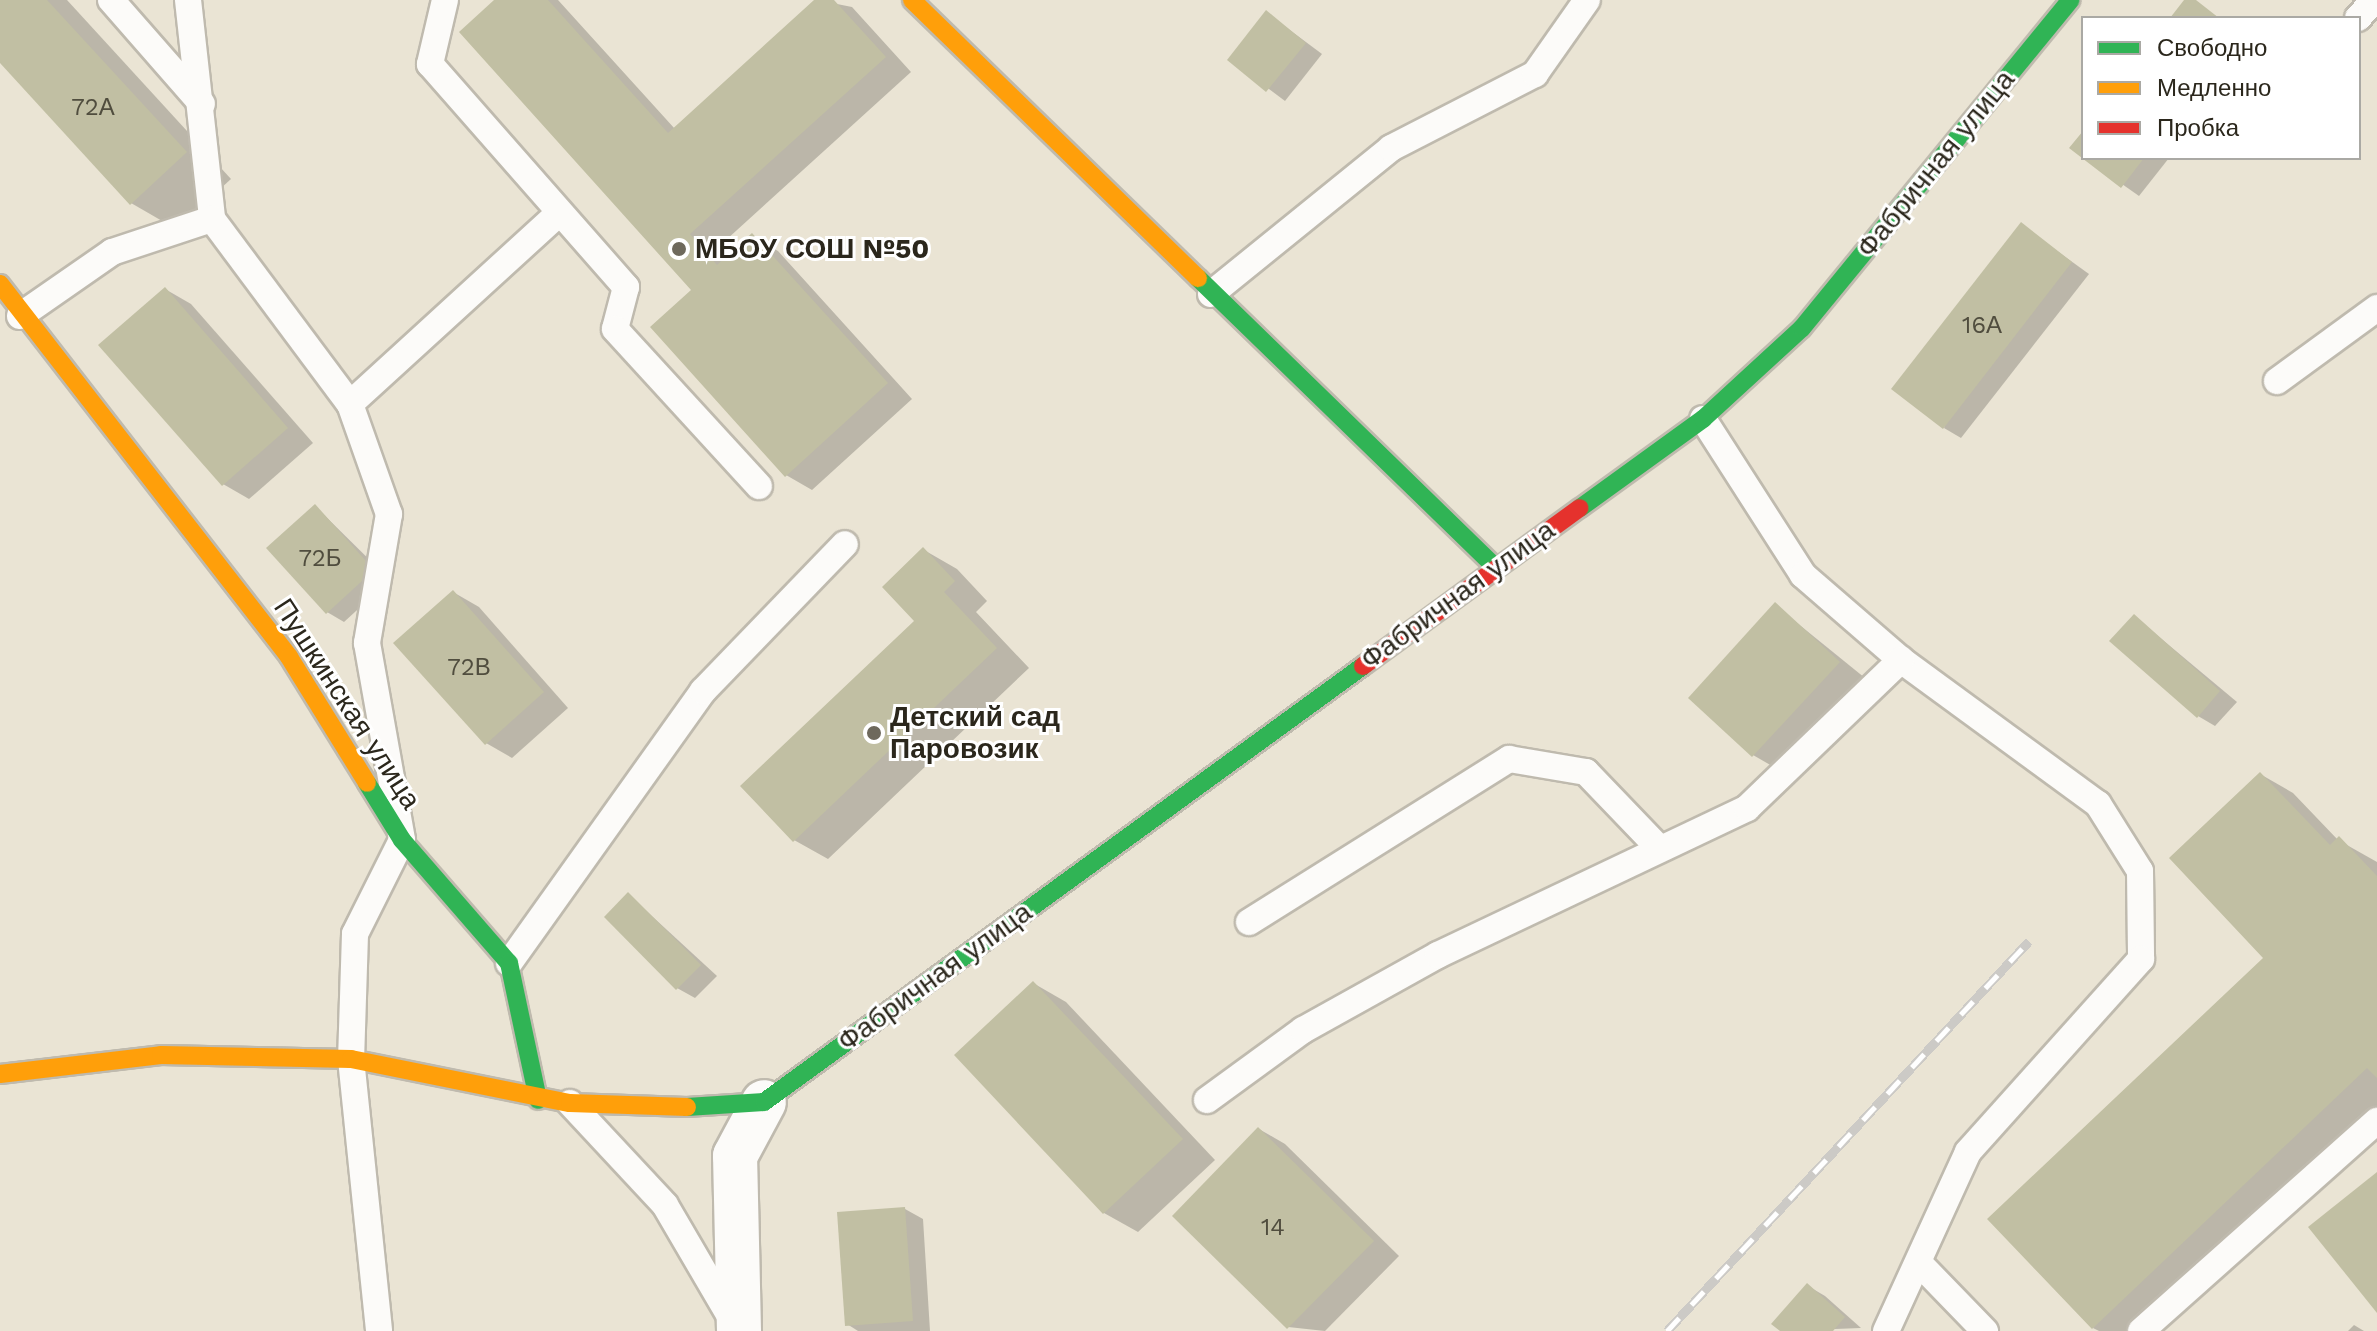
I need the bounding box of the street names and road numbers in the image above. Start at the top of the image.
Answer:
street label: Фабричная улица [1850,64,2022,264]
street label: Фабричная улица [1355,513,1561,677]
street label: Пушкинская улица [266,593,428,815]
street label: Фабричная улица [832,895,1038,1059]

